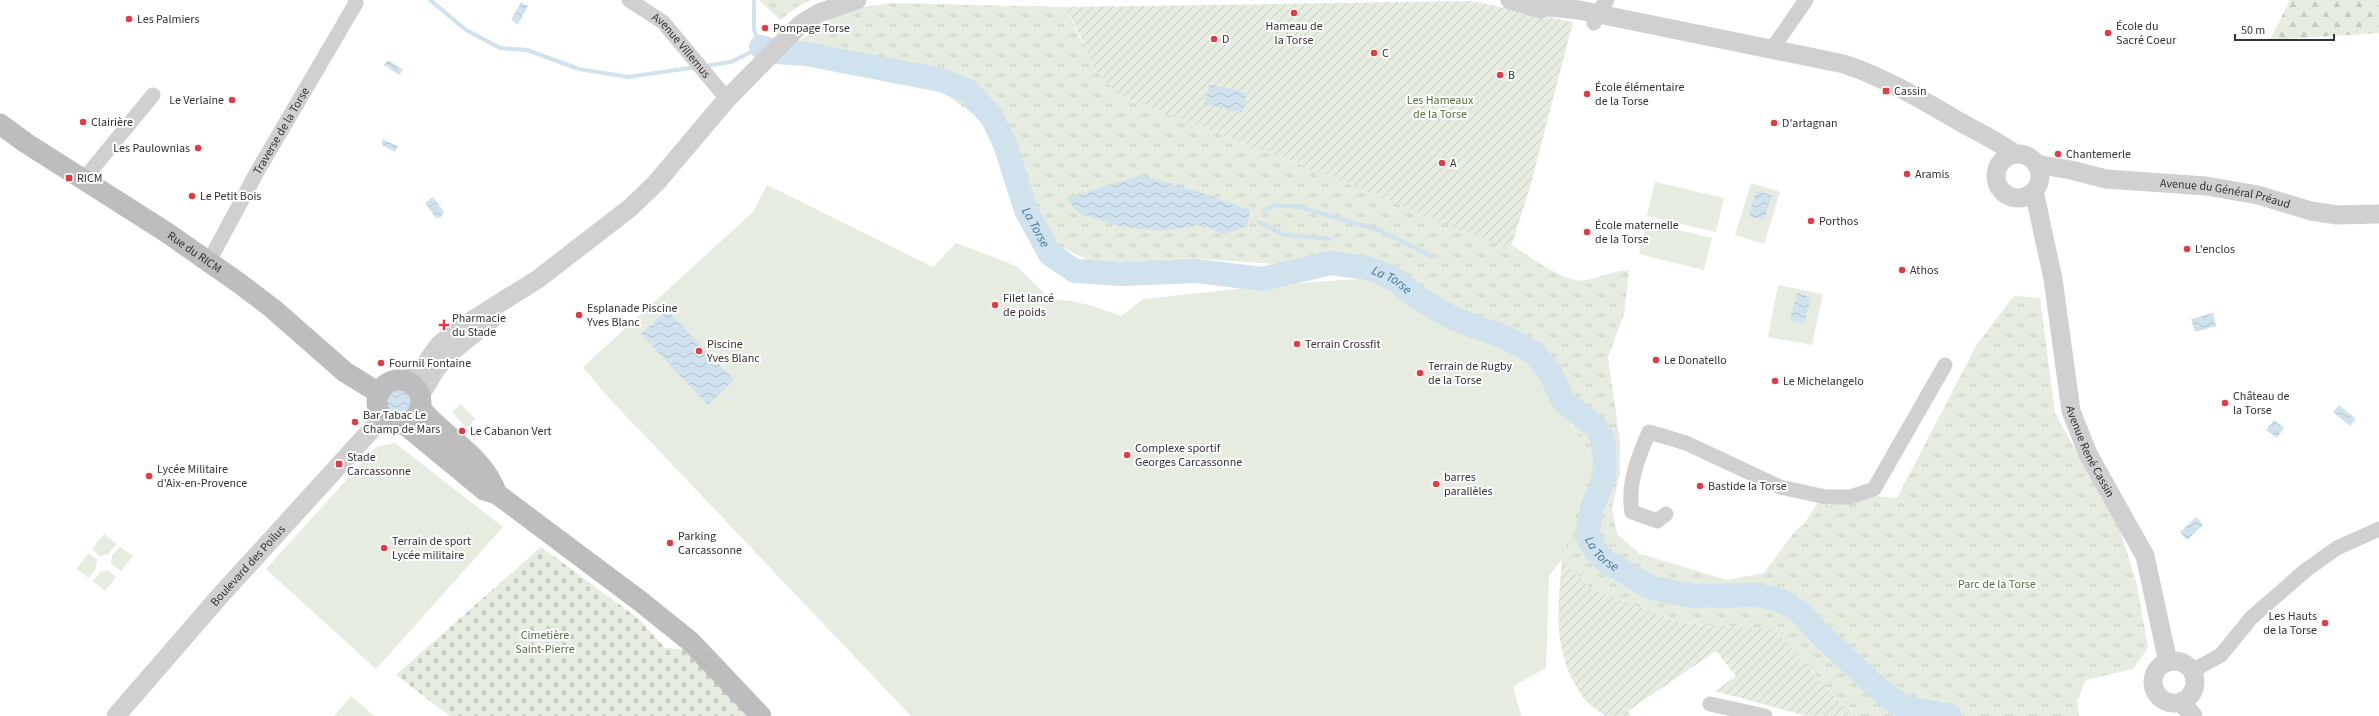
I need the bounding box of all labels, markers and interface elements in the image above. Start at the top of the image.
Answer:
marker: Hameau de la Torse [1289,8,1299,18]
street label: Avenue Villemus [649,9,715,82]
place label: Les Palmiers [137,11,199,28]
marker: Les Palmiers [124,14,134,24]
scale bar [2235,16,2334,42]
place label: Hameau de la Torse [1265,18,1323,49]
place label: École du Sacré Coeur [2116,18,2177,49]
place label: Pompage Torse [773,20,850,37]
text: 50 m [2241,22,2265,39]
marker: Pompage Torse [760,23,770,33]
marker: École du Sacré Coeur [2103,28,2113,38]
place label: D [1222,31,1229,48]
marker: D [1209,34,1219,44]
place label: C [1382,45,1389,62]
marker: C [1369,48,1379,58]
place label: B [1508,67,1515,84]
marker: B [1495,70,1505,80]
place label: École élémentaire de la Torse [1595,79,1685,110]
place label: Cassin [1894,83,1926,100]
street label: Traverse de la Torse [249,84,313,178]
marker: Cassin [1881,86,1891,96]
marker: École élémentaire de la Torse [1582,89,1592,99]
place label: Le Verlaine [169,92,224,109]
park label: Les Hameaux de la Torse [1407,92,1474,123]
marker: Le Verlaine [227,95,237,105]
place label: Clairière [91,114,133,131]
place label: D'artagnan [1782,115,1838,132]
marker: Clairière [78,117,88,127]
marker: D'artagnan [1769,118,1779,128]
place label: Les Paulownias [113,140,190,157]
marker: Les Paulownias [193,143,203,153]
place label: Chantemerle [2066,146,2131,163]
marker: Chantemerle [2053,149,2063,159]
place label: A [1450,155,1457,172]
marker: A [1437,158,1447,168]
place label: Aramis [1915,166,1949,183]
marker: Aramis [1902,169,1912,179]
place label: RICM [77,170,103,187]
marker: RICM [64,173,74,183]
street label: Avenue du Général Préaud [2160,174,2292,213]
place label: Le Petit Bois [200,188,261,205]
marker: Le Petit Bois [187,191,197,201]
water label: La Torse [1017,204,1054,251]
place label: Porthos [1819,213,1858,230]
marker: Porthos [1806,216,1816,226]
place label: École maternelle de la Torse [1595,217,1679,248]
street label: Rue du RICM [164,227,225,277]
marker: École maternelle de la Torse [1582,227,1592,237]
place label: L'enclos [2195,241,2235,258]
marker: L'enclos [2182,244,2192,254]
water label: La Torse [1369,262,1416,299]
place label: Athos [1910,262,1938,279]
marker: Athos [1897,265,1907,275]
place label: Filet lancé de poids [1003,290,1054,321]
place label: Esplanade Piscine Yves Blanc [586,300,678,331]
marker: Filet lancé de poids [990,300,1000,310]
place label: Pharmacie du Stade [452,310,506,341]
marker: Esplanade Piscine Yves Blanc [574,310,584,320]
marker: Pharmacie du Stade [439,320,449,330]
place label: Piscine Yves Blanc [706,336,760,367]
place label: Terrain Crossfit [1305,336,1381,353]
marker: Terrain Crossfit [1292,339,1302,349]
marker: Piscine Yves Blanc [694,346,704,356]
place label: Le Donatello [1664,352,1727,369]
place label: Fournil Fontaine [389,355,471,372]
marker: Le Donatello [1651,355,1661,365]
marker: Fournil Fontaine [376,358,386,368]
place label: Terrain de Rugby de la Torse [1428,358,1513,389]
marker: Terrain de Rugby de la Torse [1415,368,1425,378]
place label: Le Michelangelo [1783,373,1864,390]
marker: Le Michelangelo [1770,376,1780,386]
place label: Château de la Torse [2233,388,2290,419]
marker: Château de la Torse [2220,398,2230,408]
street label: Avenue René Cassin [2062,405,2119,500]
place label: Bar Tabac Le Champ de Mars [363,407,440,438]
marker: Bar Tabac Le Champ de Mars [350,417,360,427]
place label: Le Cabanon Vert [470,423,552,440]
marker: Le Cabanon Vert [457,426,467,436]
place label: Complexe sportif Georges Carcassonne [1135,440,1242,471]
place label: Stade Carcassonne [347,449,411,480]
marker: Complexe sportif Georges Carcassonne [1122,450,1132,460]
marker: Stade Carcassonne [334,459,344,469]
place label: Lycée Militaire d'Aix-en-Provence [157,461,247,492]
place label: barres parallèles [1444,469,1493,500]
marker: Lycée Militaire d'Aix-en-Provence [144,471,154,481]
place label: Bastide la Torse [1708,478,1787,495]
marker: barres parallèles [1431,479,1441,489]
marker: Bastide la Torse [1695,481,1705,491]
street label: Boulevard des Poilus [206,521,289,610]
place label: Parking Carcassonne [678,528,742,559]
place label: Terrain de sport Lycée militaire [392,533,471,564]
water label: La Torse [1580,533,1622,576]
marker: Parking Carcassonne [665,538,675,548]
marker: Terrain de sport Lycée militaire [379,543,389,553]
park label: Parc de la Torse [1958,576,2036,593]
place label: Les Hauts de la Torse [2263,608,2317,639]
marker: Les Hauts de la Torse [2320,618,2330,628]
park label: Cimetière Saint-Pierre [515,627,575,658]

